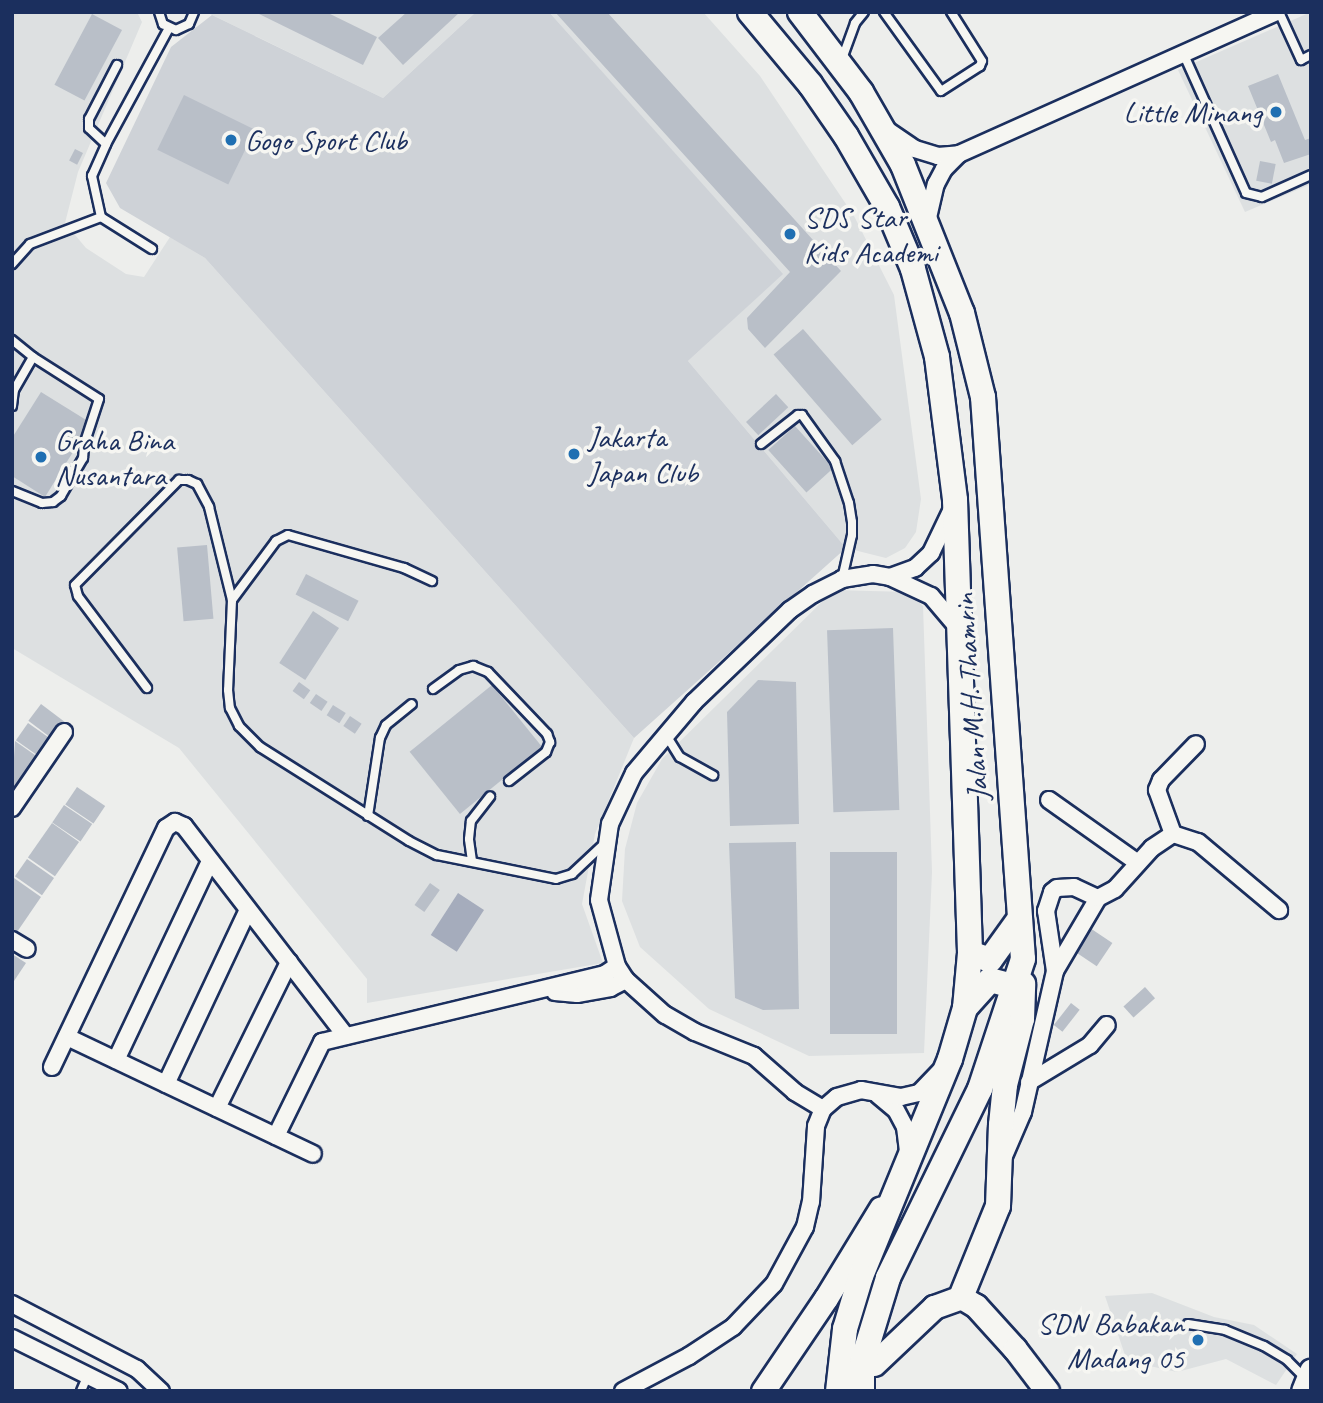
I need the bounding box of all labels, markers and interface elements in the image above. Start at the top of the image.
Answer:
place label: Little Minang [1124,94,1262,130]
marker: Little Minang [1268,104,1284,120]
place label: Gogo Sport Club [245,122,407,158]
marker: Gogo Sport Club [223,132,239,148]
place label: SDS Star Kids Academi [804,199,937,270]
marker: SDS Star Kids Academi [782,226,798,242]
place label: Jakarta Japan Club [588,419,698,490]
place label: Graha Bina Nusantara [55,422,173,492]
marker: Jakarta Japan Club [566,446,582,462]
marker: Graha Bina Nusantara [33,449,49,465]
street label: Jalan M.H. Thamrin [946,592,996,802]
place label: SDN Babakan Madang 05 [1037,1305,1184,1376]
marker: SDN Babakan Madang 05 [1190,1332,1206,1348]

